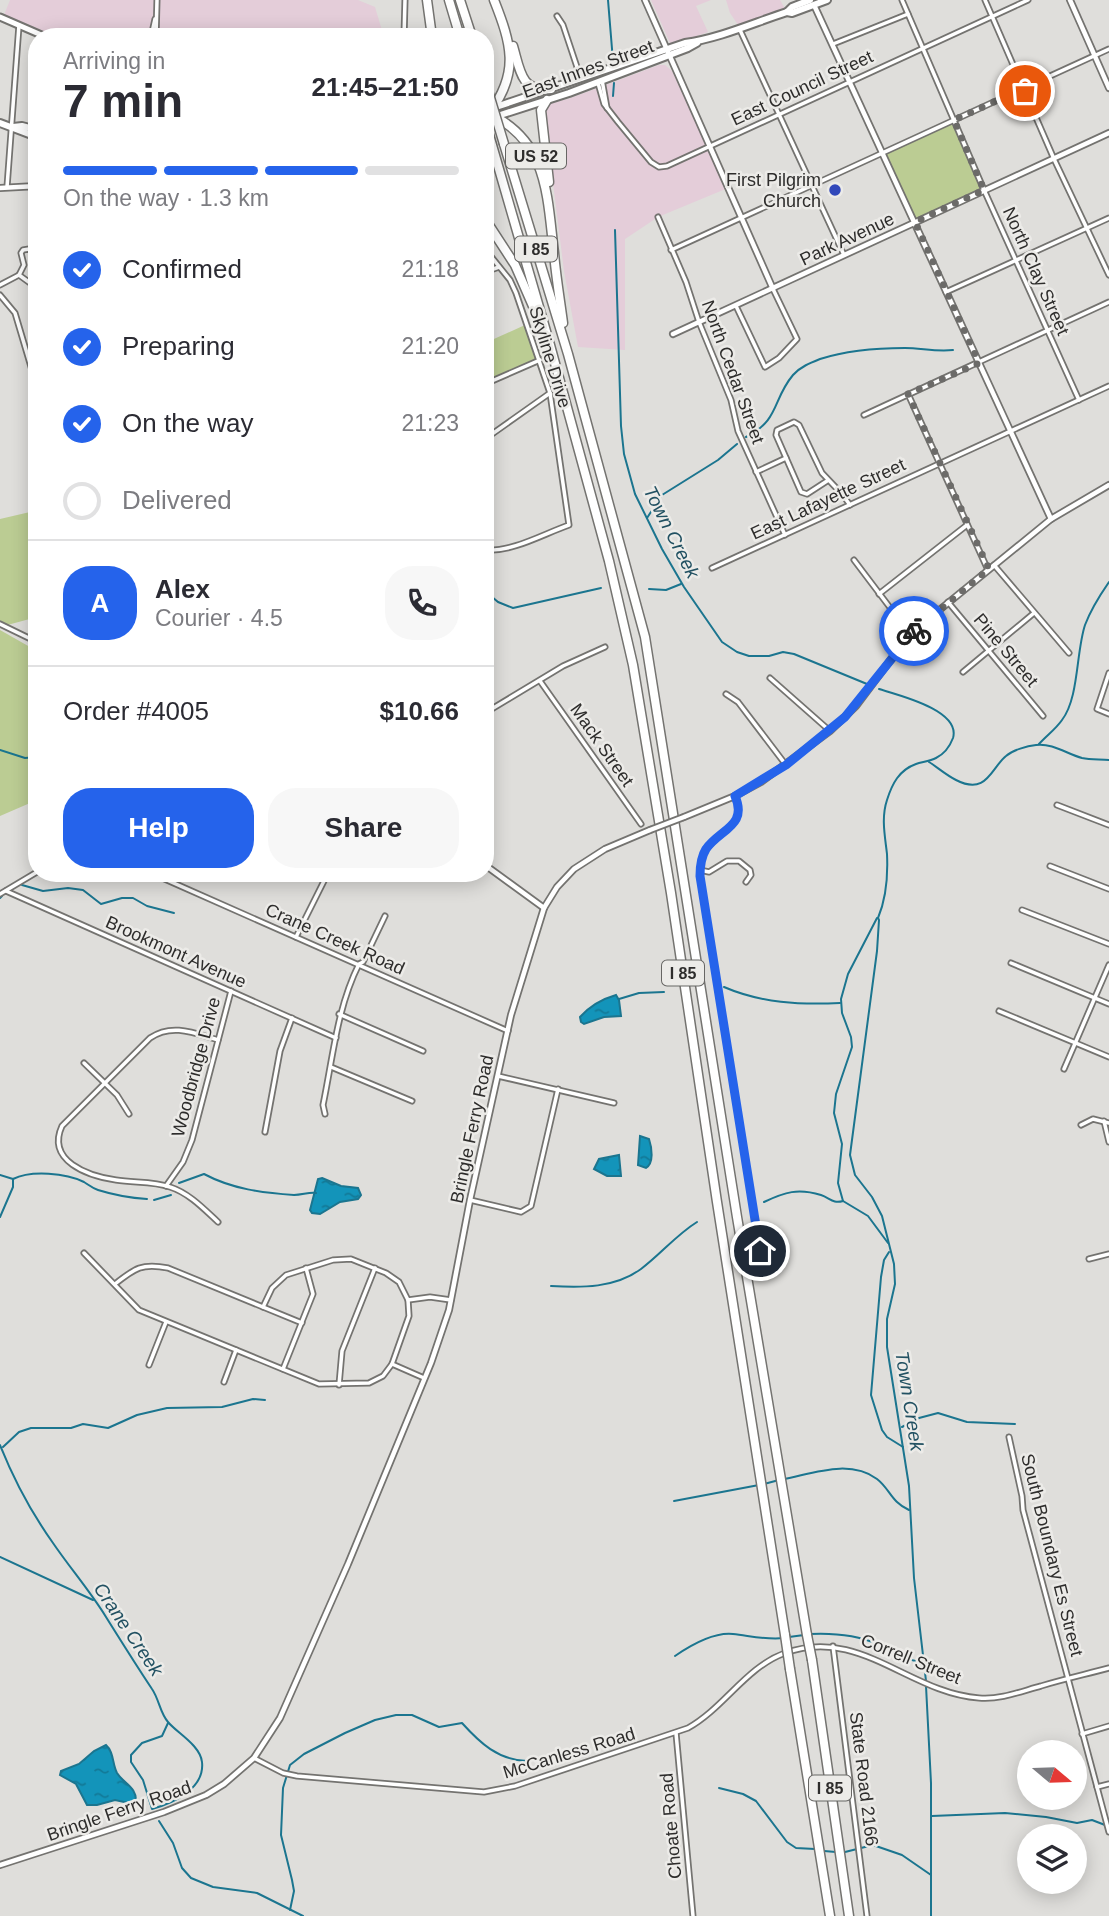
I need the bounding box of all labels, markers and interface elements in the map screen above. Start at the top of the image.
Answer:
street label: East Innes Street [520,36,656,102]
street label: East Council Street [728,46,876,130]
text: Arriving in [63,48,165,74]
pin [995,61,1055,121]
text: 21:45–21:50 [312,72,459,102]
icon: bag [1006,72,1044,110]
text: 7 min [63,75,183,127]
road number: US 52 [506,144,566,168]
place label: First Pilgrim Church [726,170,821,211]
marker: First Pilgrim Church [827,182,843,198]
text: On the way · 1.3 km [63,185,269,211]
street label: North Clay Street [999,204,1073,338]
street label: Park Avenue [797,208,897,270]
road number: I 85 [515,236,557,262]
icon: check [63,251,101,289]
text: Confirmed [122,254,242,284]
text: 21:18 [401,256,459,282]
street label: North Cedar Street [698,298,768,446]
street label: Skyline Drive [525,304,575,410]
icon: check [63,328,101,366]
text: Preparing [122,331,235,361]
text: 21:20 [401,333,459,359]
icon: check [63,405,101,443]
text: On the way [122,408,254,438]
text: 21:23 [401,410,459,436]
street label: East Lafayette Street [748,454,908,544]
water label: Town Creek [639,483,704,583]
text: Delivered [122,485,232,515]
button: phone [385,566,459,640]
text: Alex [155,574,210,604]
text: A [91,588,109,618]
courier [879,596,949,666]
text: Courier · 4.5 [155,605,283,631]
street label: Pine Street [970,609,1042,691]
icon: bike [895,612,933,650]
text: Order #4005 [63,696,209,726]
text: $10.66 [379,696,459,726]
street label: Mack Street [566,700,638,790]
button: Help [63,788,254,868]
button: Share [268,788,459,868]
street label: Crane Creek Road [262,899,408,979]
street label: Brookmont Avenue [103,912,249,992]
road number: I 85 [662,960,704,986]
street label: Woodbridge Drive [168,995,224,1139]
street label: Bringle Ferry Road [447,1053,497,1205]
pin [730,1221,790,1281]
icon: home [741,1232,779,1270]
water label: Town Creek [891,1350,928,1454]
street label: South Boundary Es Street [1017,1452,1087,1658]
water label: Crane Creek [90,1579,168,1681]
street label: Correll Street [858,1630,964,1688]
street label: State Road 2166 [846,1711,882,1847]
street label: McCanless Road [501,1723,637,1783]
north arrow [1017,1740,1087,1810]
map controls [1017,1740,1087,1894]
street label: Choate Road [656,1772,686,1880]
road number: I 85 [809,1776,851,1800]
street label: Bringle Ferry Road [44,1777,194,1845]
button: layers [1017,1824,1087,1894]

